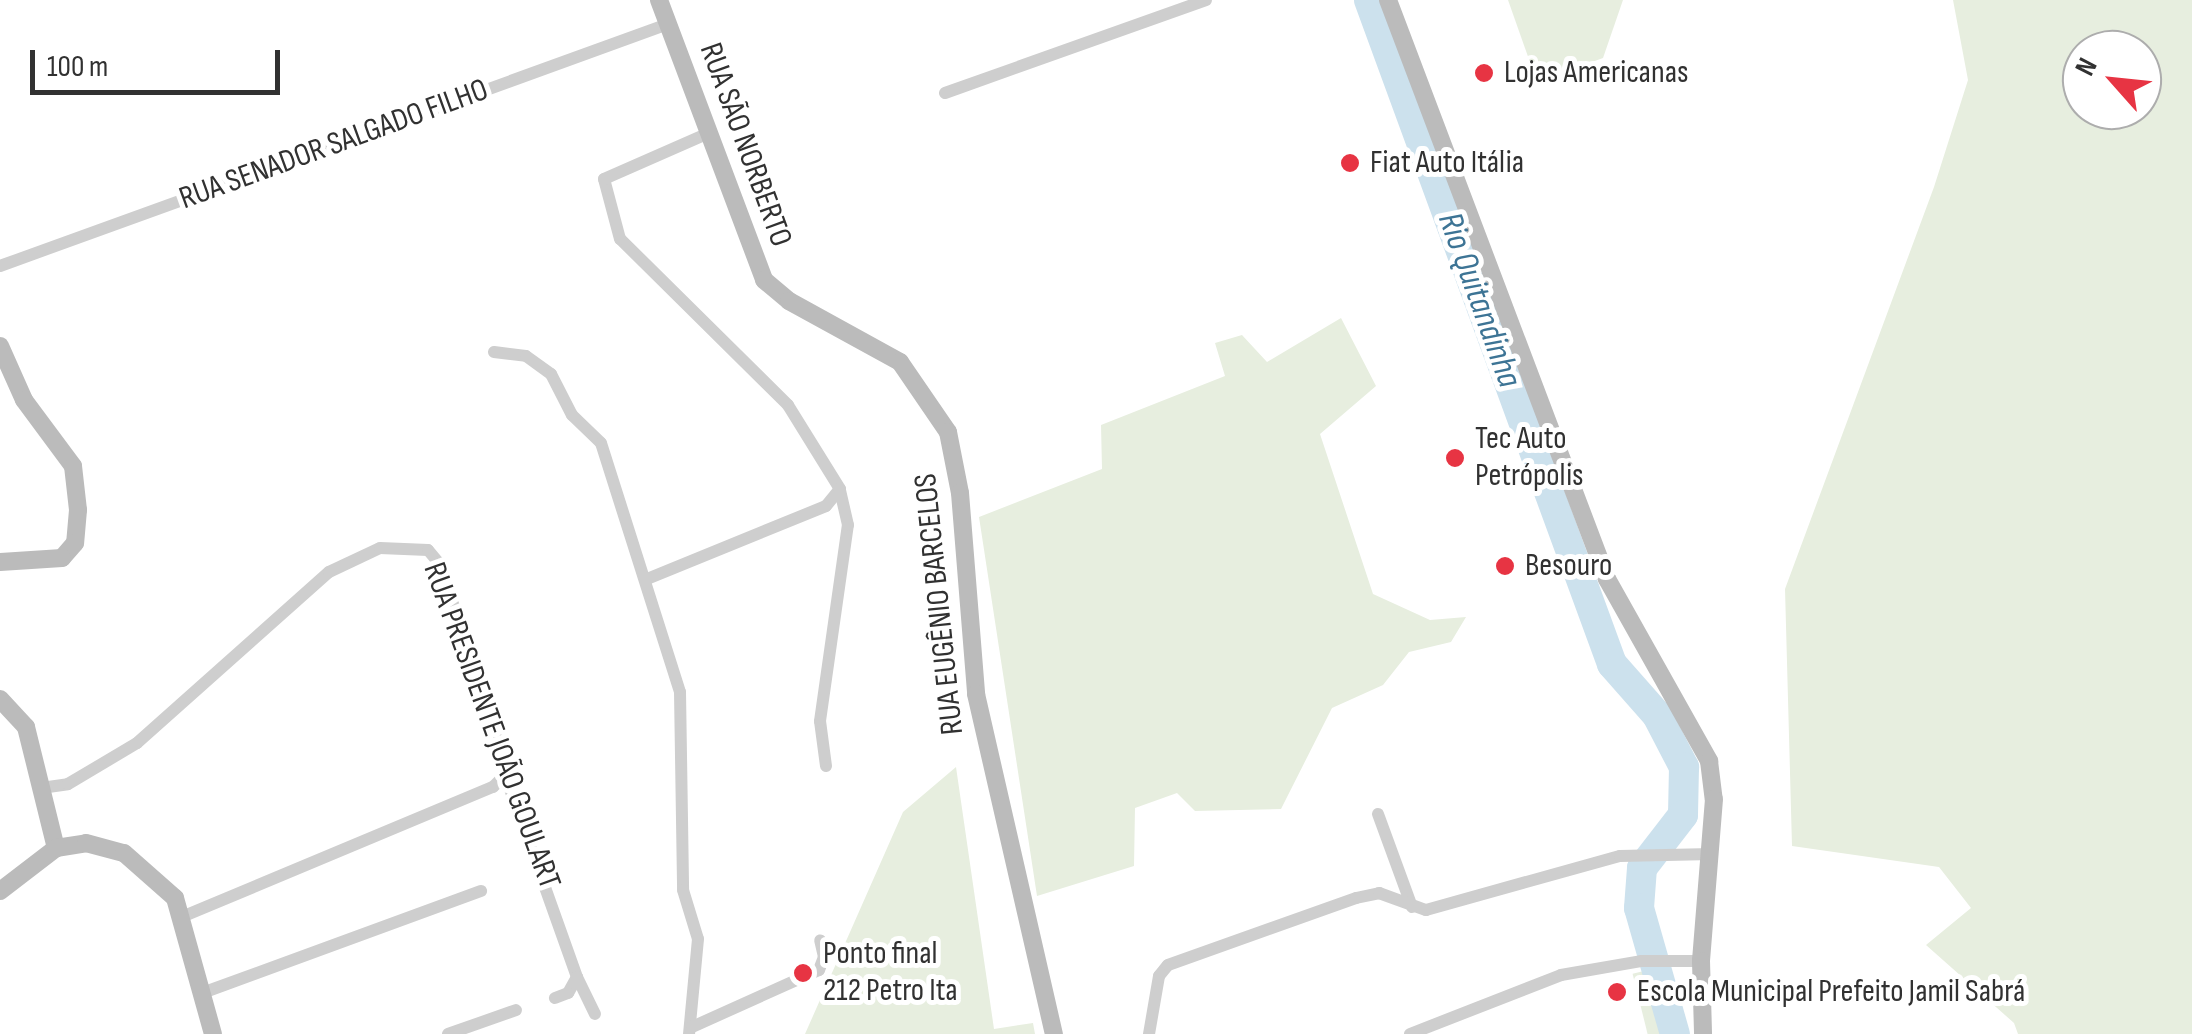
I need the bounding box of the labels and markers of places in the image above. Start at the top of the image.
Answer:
place label: Lojas Americanas [1504,54,1688,92]
marker: Lojas Americanas [1473,62,1495,84]
place label: Fiat Auto Itália [1370,144,1524,182]
marker: Fiat Auto Itália [1339,152,1361,174]
place label: Tec Auto Petrópolis [1475,421,1584,496]
marker: Tec Auto Petrópolis [1444,447,1466,469]
place label: Besouro [1525,547,1612,585]
marker: Besouro [1494,555,1516,577]
place label: Ponto final 212 Petro Ita [823,936,958,1011]
marker: Ponto final 212 Petro Ita [792,962,814,984]
place label: Escola Municipal Prefeito Jamil Sabrá [1637,973,2025,1011]
marker: Escola Municipal Prefeito Jamil Sabrá [1606,981,1628,1003]

